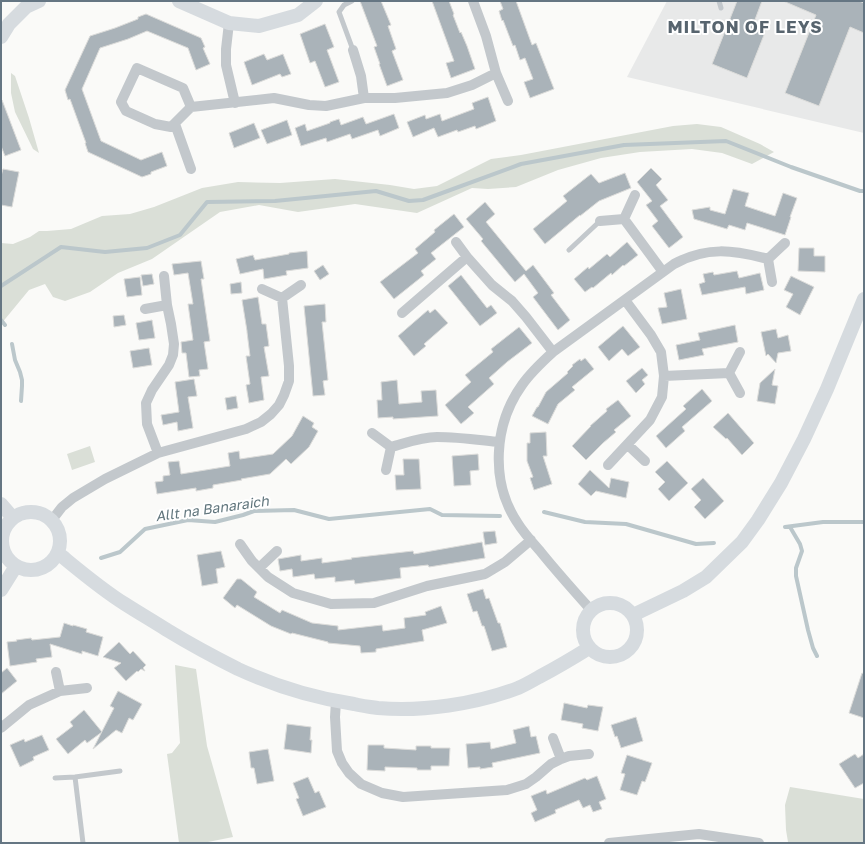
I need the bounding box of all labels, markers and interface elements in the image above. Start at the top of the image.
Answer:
district label: MILTON OF LEYS [667,16,823,37]
water label: Allt na Banaraich [154,491,271,524]

